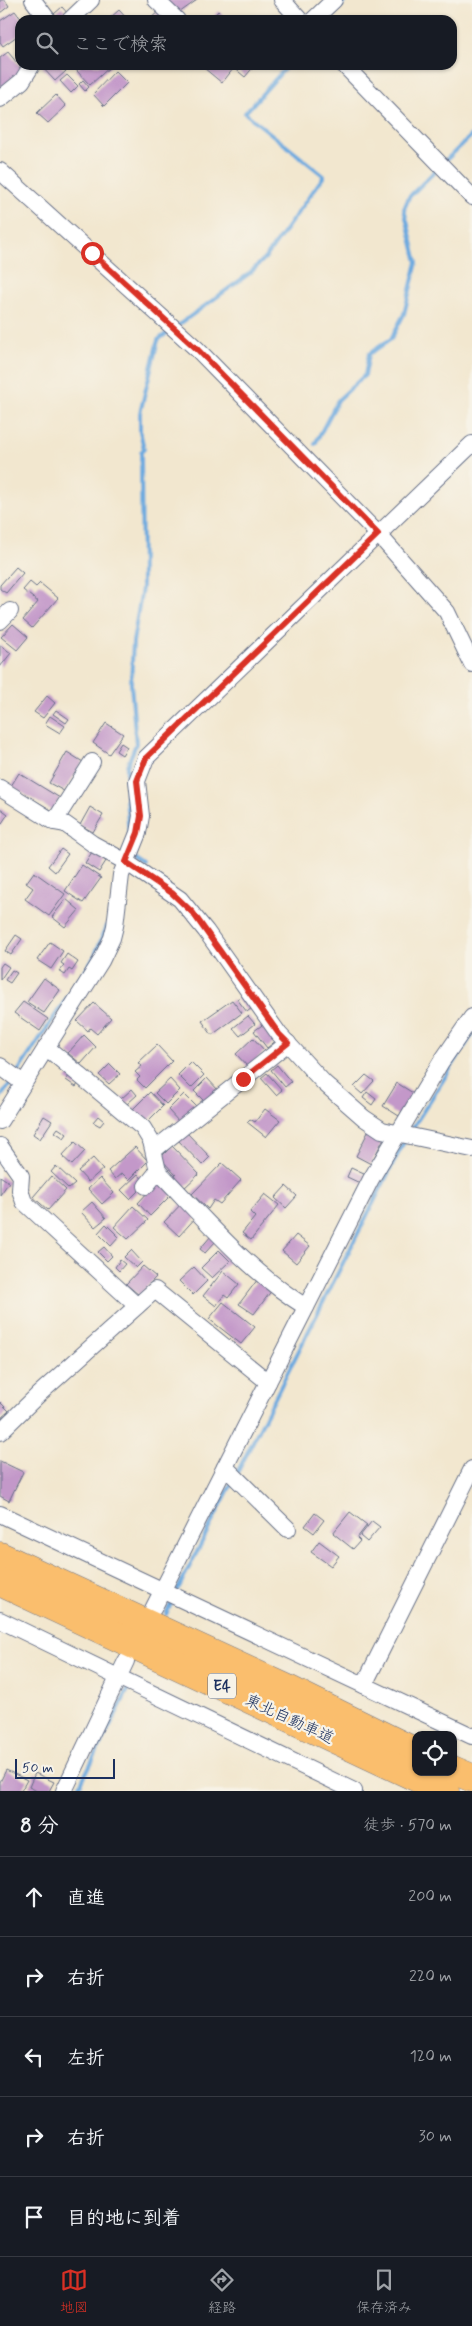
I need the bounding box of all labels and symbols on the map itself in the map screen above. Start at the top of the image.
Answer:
route start [81,242,104,265]
route end [232,1068,255,1091]
road number: E4 [208,1674,236,1698]
street label: 東北自動車道 [241,1690,337,1749]
scale bar [15,1756,115,1779]

